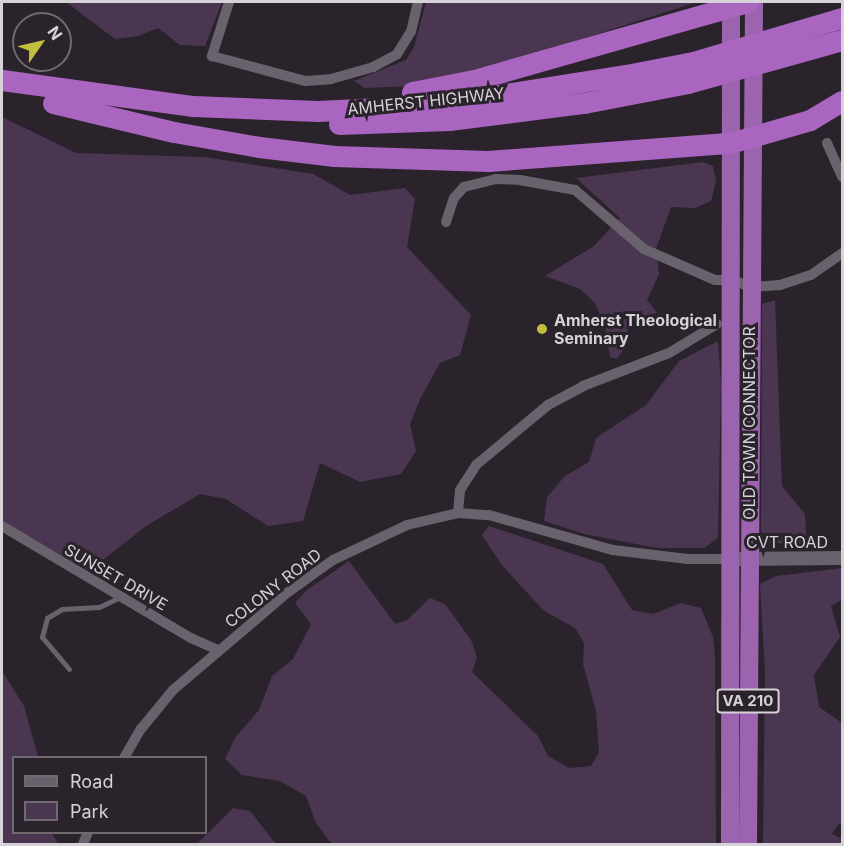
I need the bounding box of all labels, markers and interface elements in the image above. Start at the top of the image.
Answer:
north arrow [12,12,72,72]
text: N [44,22,67,44]
street label: AMHERST HIGHWAY [346,83,506,119]
place label: Amherst Theological Seminary [554,310,717,348]
marker: Amherst Theological Seminary [535,322,549,336]
street label: OLD TOWN CONNECTOR [739,326,759,520]
street label: CVT ROAD [746,532,828,552]
street label: SUNSET DRIVE [61,540,171,614]
street label: COLONY ROAD [221,545,325,631]
road number: VA 210 [716,689,780,713]
legend [12,756,207,834]
text: Road [70,771,113,792]
text: Park [70,801,109,822]

